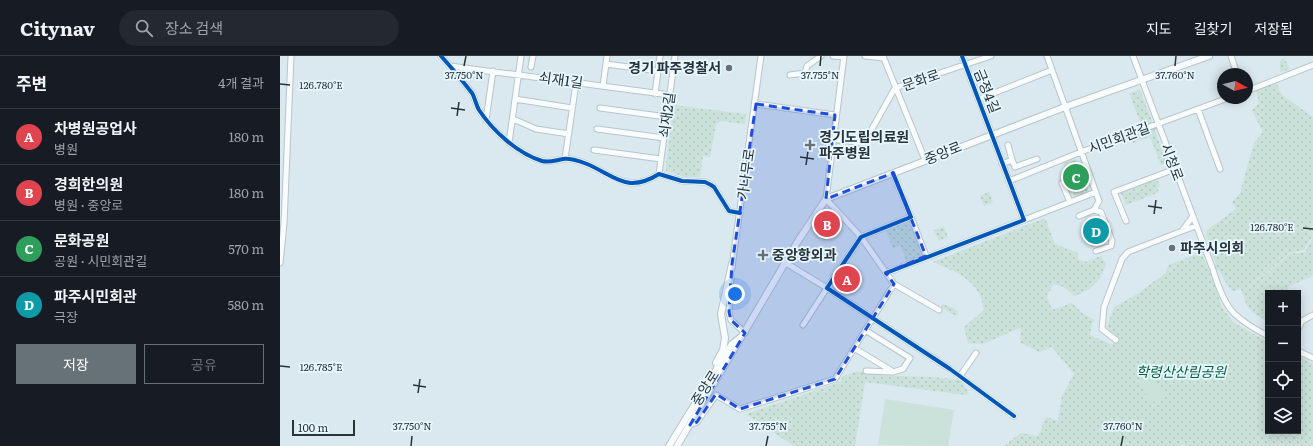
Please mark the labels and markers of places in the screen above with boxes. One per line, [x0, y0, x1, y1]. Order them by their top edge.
place label: 경기 파주경찰서 [628, 57, 721, 77]
marker: 경기 파주경찰서 [724, 63, 734, 73]
place label: 경기도립의료원 파주병원 [819, 126, 909, 162]
marker: 경기도립의료원 파주병원 [804, 139, 816, 151]
pin: C [1063, 162, 1089, 192]
pin: B [814, 209, 840, 239]
pin: D [1083, 216, 1109, 246]
place label: 파주시의회 [1180, 237, 1244, 257]
marker: 파주시의회 [1167, 243, 1177, 253]
place label: 중앙항외과 [772, 244, 837, 264]
marker: 중앙항외과 [757, 249, 769, 261]
pin: A [834, 264, 860, 294]

